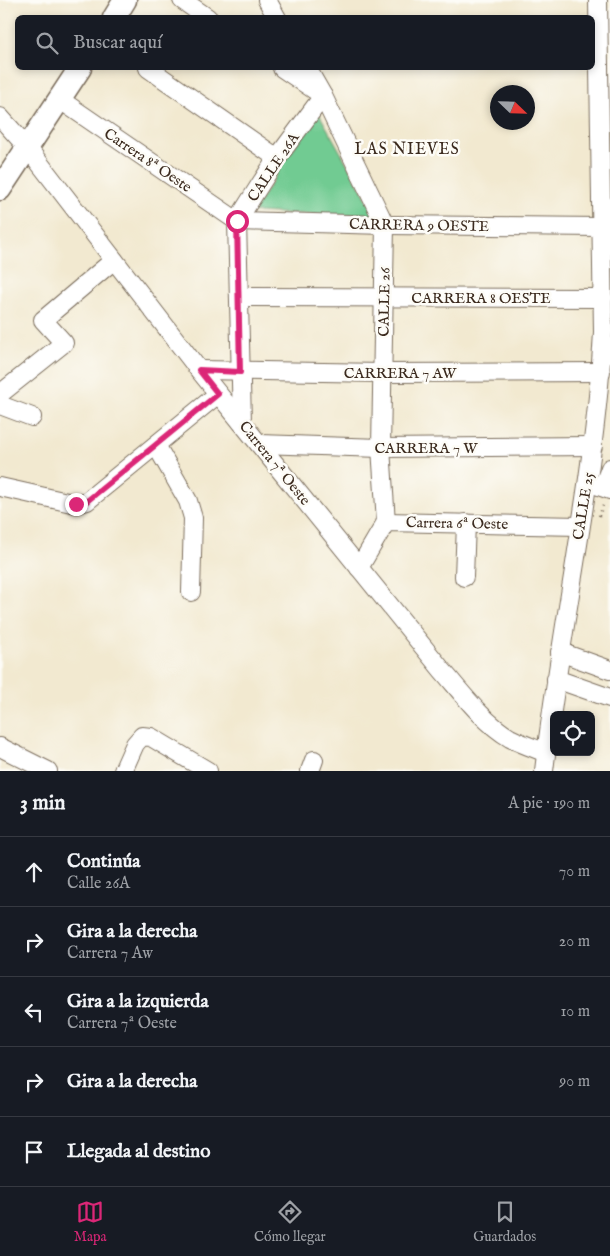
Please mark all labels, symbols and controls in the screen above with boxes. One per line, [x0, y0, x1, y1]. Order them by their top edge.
search box [15, 15, 595, 70]
icon: search [33, 29, 61, 57]
text: Buscar aquí [73, 31, 162, 55]
north arrow [490, 85, 535, 130]
street label: Carrera 8ª Oeste [100, 124, 195, 197]
street label: CALLE 26A [243, 128, 304, 205]
district label: LAS NIEVES [354, 140, 460, 160]
route start [226, 210, 249, 233]
street label: CARRERA 9 OESTE [349, 215, 489, 236]
street label: CALLE 26 [374, 267, 395, 337]
street label: CARRERA 8 OESTE [411, 289, 551, 308]
street label: CARRERA 7 AW [344, 364, 457, 383]
street label: Carrera 7ª Oeste [235, 417, 314, 509]
street label: CARRERA 7 W [374, 439, 478, 458]
street label: CALLE 25 [569, 470, 598, 541]
route end [65, 493, 88, 516]
street label: Carrera 6ª Oeste [406, 513, 508, 534]
map controls [550, 711, 595, 756]
button: locate [550, 711, 595, 756]
text: 3 min [20, 790, 65, 817]
text: A pie · 190 m [508, 794, 590, 814]
text: Continúa [67, 850, 141, 874]
icon: ahead [20, 858, 48, 886]
text: 70 m [559, 862, 590, 882]
text: Calle 26A [67, 874, 130, 894]
text: Gira a la derecha [67, 920, 197, 944]
icon: right [20, 928, 48, 956]
text: 20 m [559, 932, 590, 952]
text: Carrera 7 Aw [67, 944, 153, 964]
text: Gira a la izquierda [67, 990, 209, 1014]
icon: left [20, 998, 48, 1026]
text: 10 m [560, 1002, 590, 1022]
text: Carrera 7ª Oeste [67, 1014, 177, 1034]
icon: right [20, 1068, 48, 1096]
text: Gira a la derecha [67, 1070, 197, 1094]
text: 90 m [559, 1072, 590, 1092]
icon: arrive [20, 1138, 48, 1166]
text: Llegada al destino [67, 1140, 210, 1164]
tab: Mapa [74, 1198, 107, 1246]
tab: Cómo llegar [254, 1198, 326, 1246]
tab: Guardados [473, 1198, 536, 1246]

